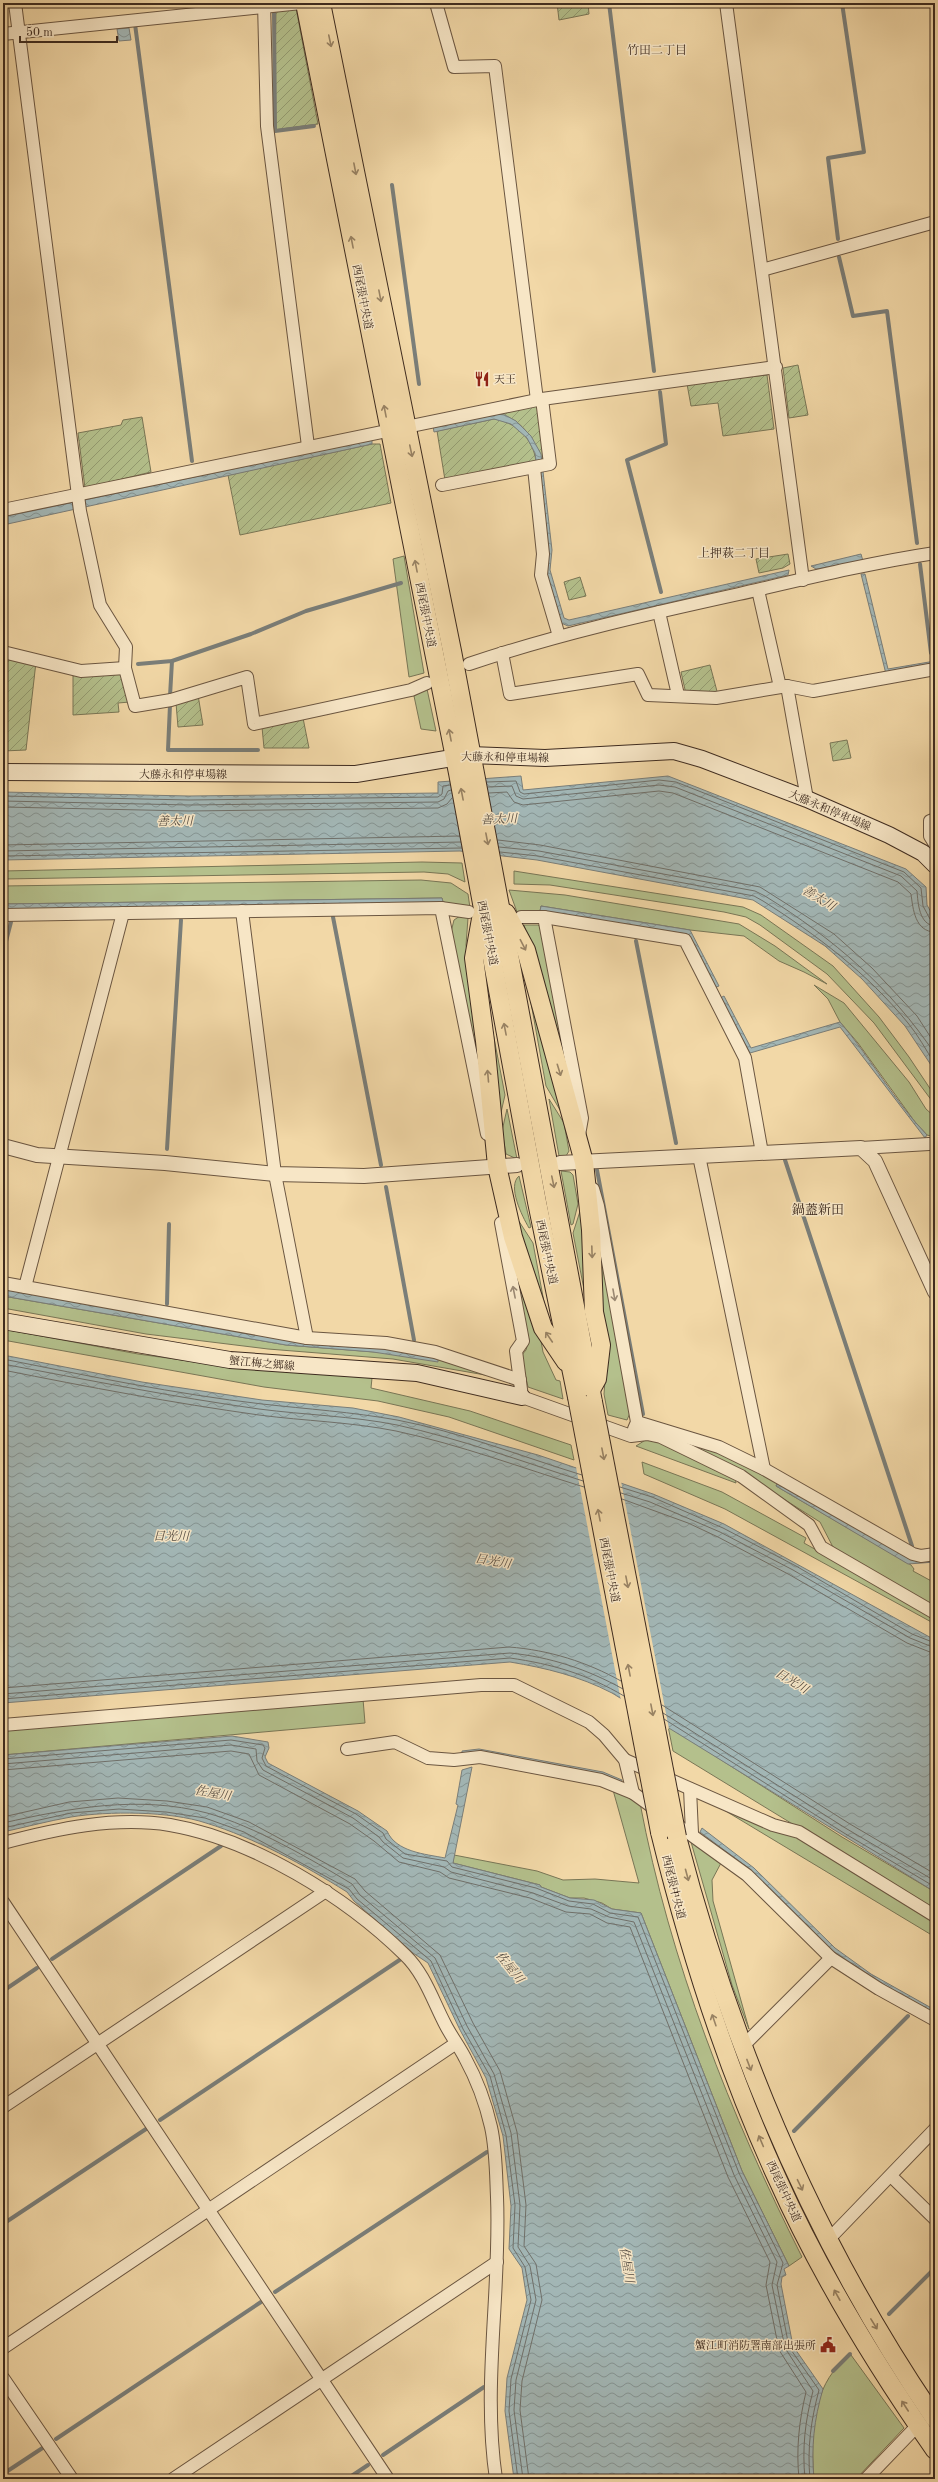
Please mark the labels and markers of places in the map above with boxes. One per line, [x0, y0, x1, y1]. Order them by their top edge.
restaurant icon: 天王 [473, 370, 491, 388]
place label: 天王 [494, 373, 516, 386]
public building icon: 蟹江町消防署南部出張所 [819, 2336, 837, 2354]
place label: 蟹江町消防署南部出張所 [695, 2339, 816, 2352]

